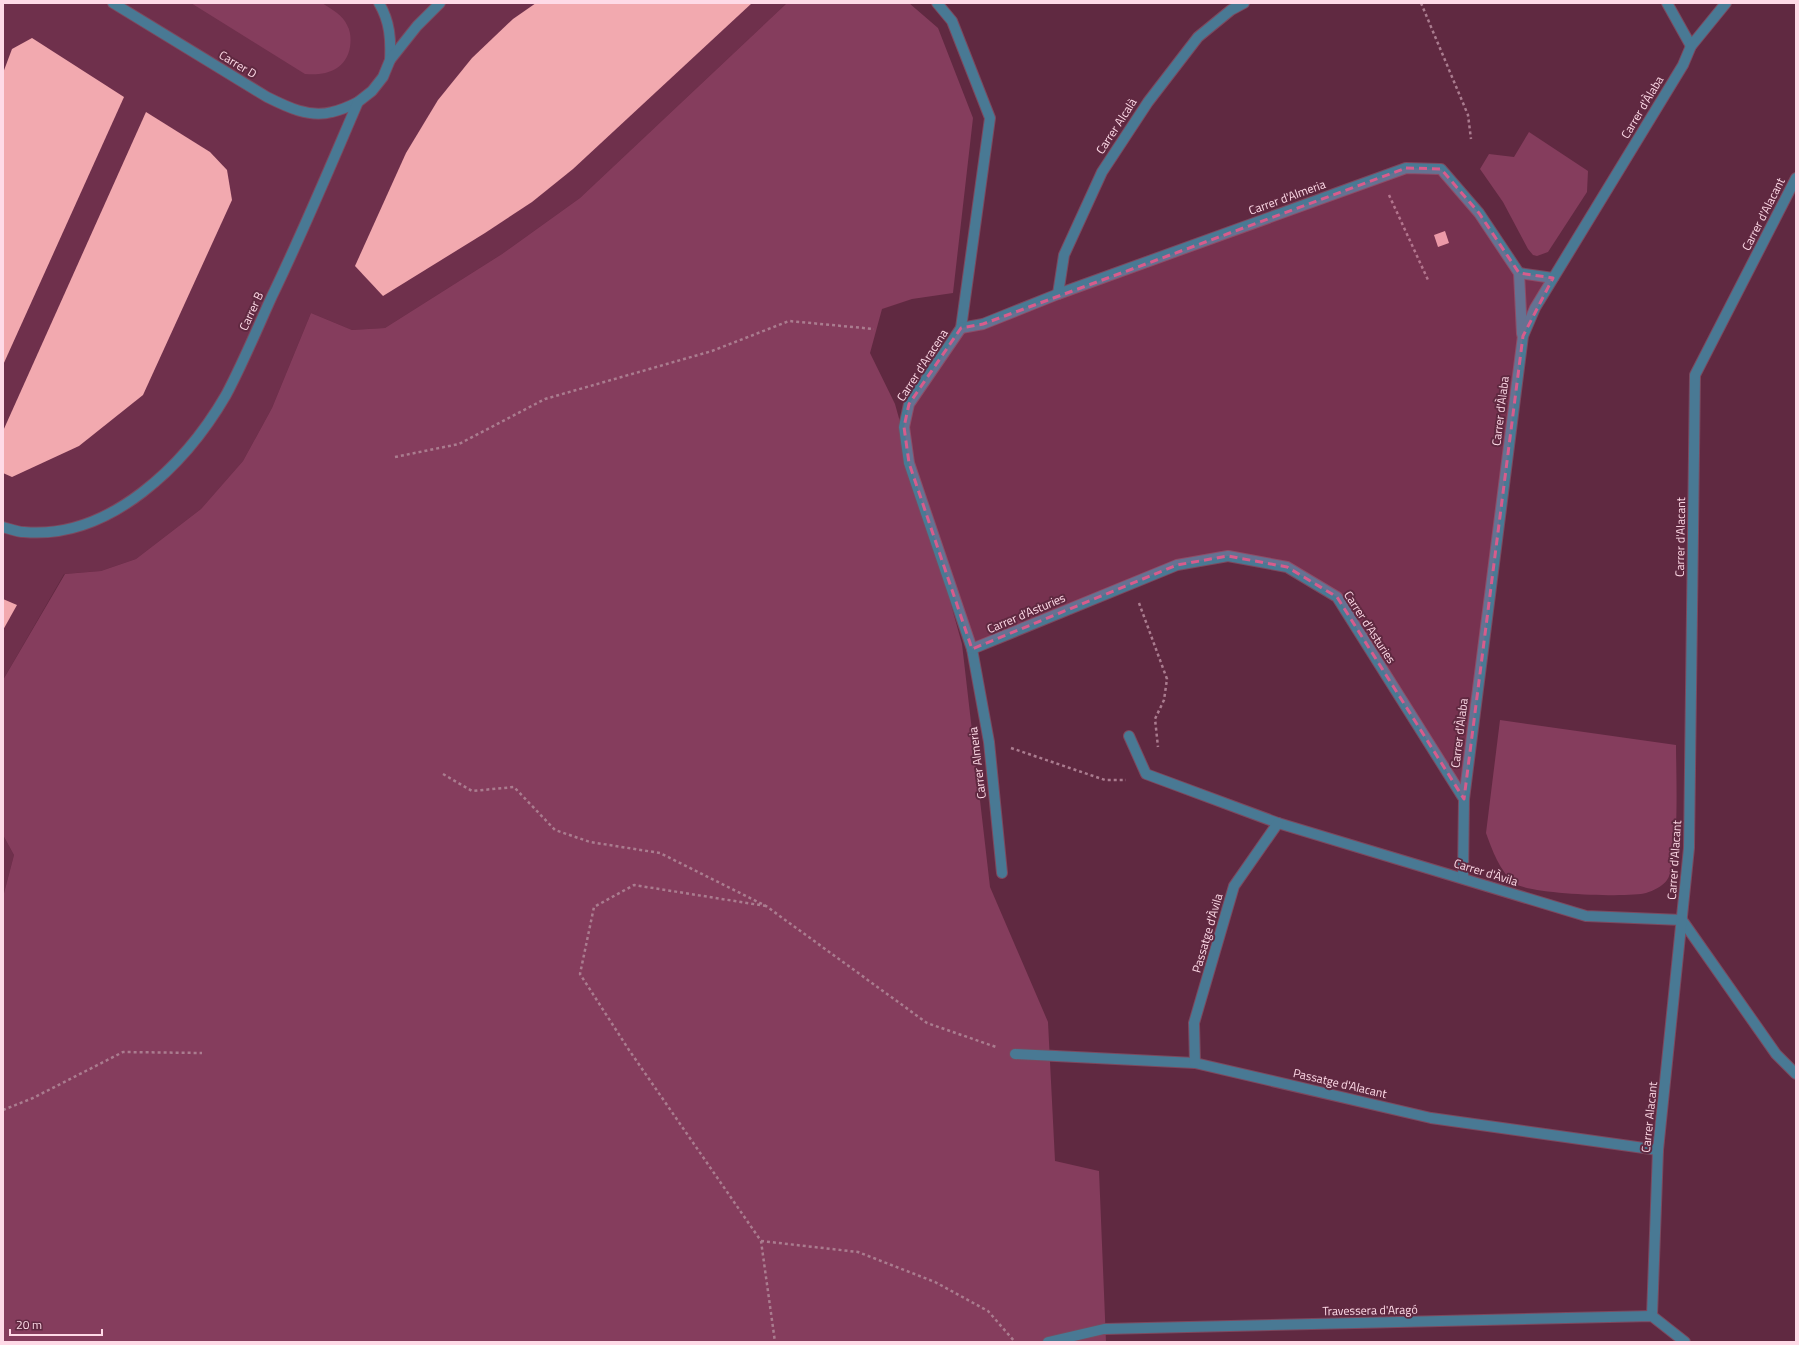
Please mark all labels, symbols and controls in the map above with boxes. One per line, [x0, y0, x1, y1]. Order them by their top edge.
street label: Carrer D [215, 45, 261, 83]
street label: Carrer d'Àlaba [1616, 72, 1668, 142]
street label: Carrer Alcalà [1091, 94, 1141, 158]
street label: Carrer d'Alacant [1736, 173, 1790, 254]
street label: Carrer d'Almeria [1246, 174, 1328, 220]
street label: Carrer B [234, 288, 268, 334]
street label: Carrer d'Aracena [891, 325, 953, 405]
street label: Carrer d'Àlaba [1486, 375, 1514, 447]
street label: Carrer d'Alacant [1670, 496, 1690, 577]
street label: Carrer d'Asturies [1339, 587, 1401, 668]
street label: Carrer d'Asturies [984, 588, 1069, 638]
street label: Carrer d'Àlaba [1445, 697, 1473, 769]
street label: Carrer Almeria [963, 726, 991, 800]
street label: Carrer d'Alacant [1662, 819, 1686, 900]
street label: Carrer d'Àvila [1452, 853, 1520, 891]
street label: Passatge d'Àvila [1187, 891, 1227, 975]
street label: Passatge d'Alacant [1291, 1063, 1389, 1103]
street label: Carrer Alacant [1636, 1080, 1662, 1153]
street label: Travessera d'Aragó [1322, 1300, 1418, 1320]
scale bar [10, 1311, 102, 1337]
text: 20 m [16, 1315, 42, 1334]

